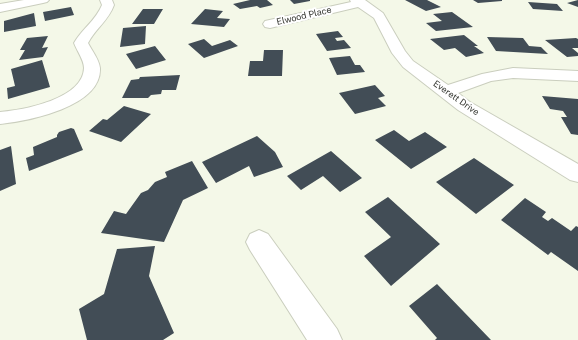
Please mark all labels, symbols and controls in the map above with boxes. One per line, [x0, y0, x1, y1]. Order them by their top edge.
street label: Elwood Place [275, 4, 333, 28]
street label: Everett Drive [431, 78, 481, 118]

